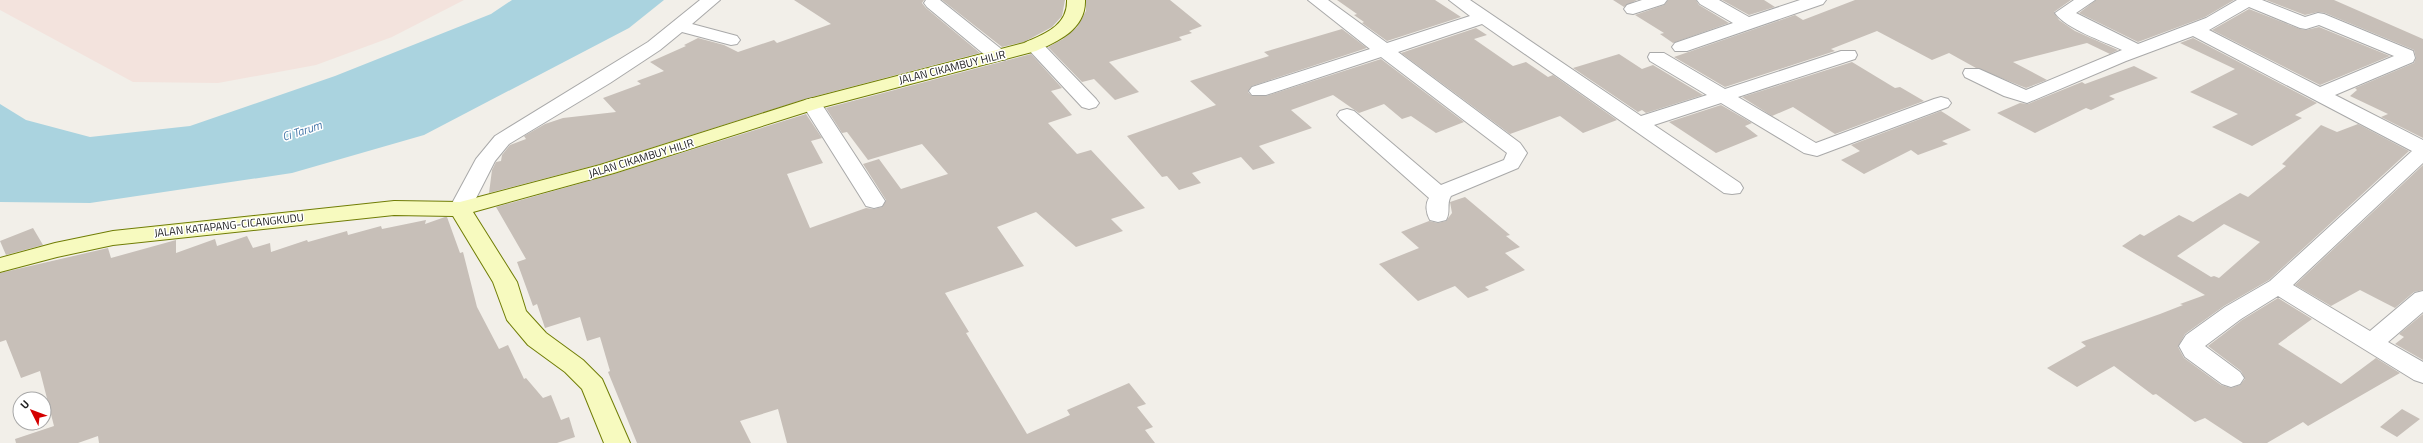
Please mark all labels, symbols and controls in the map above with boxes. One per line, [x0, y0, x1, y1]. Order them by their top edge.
street label: JALAN CIKAMBUY HILIR [897, 46, 1007, 88]
water label: Ci Tarum [279, 115, 325, 146]
street label: JALAN CIKAMBUY HILIR [586, 134, 696, 182]
street label: JALAN KATAPANG-CICANGKUDU [153, 209, 305, 241]
north arrow [12, 391, 52, 431]
text: U [16, 396, 33, 412]

